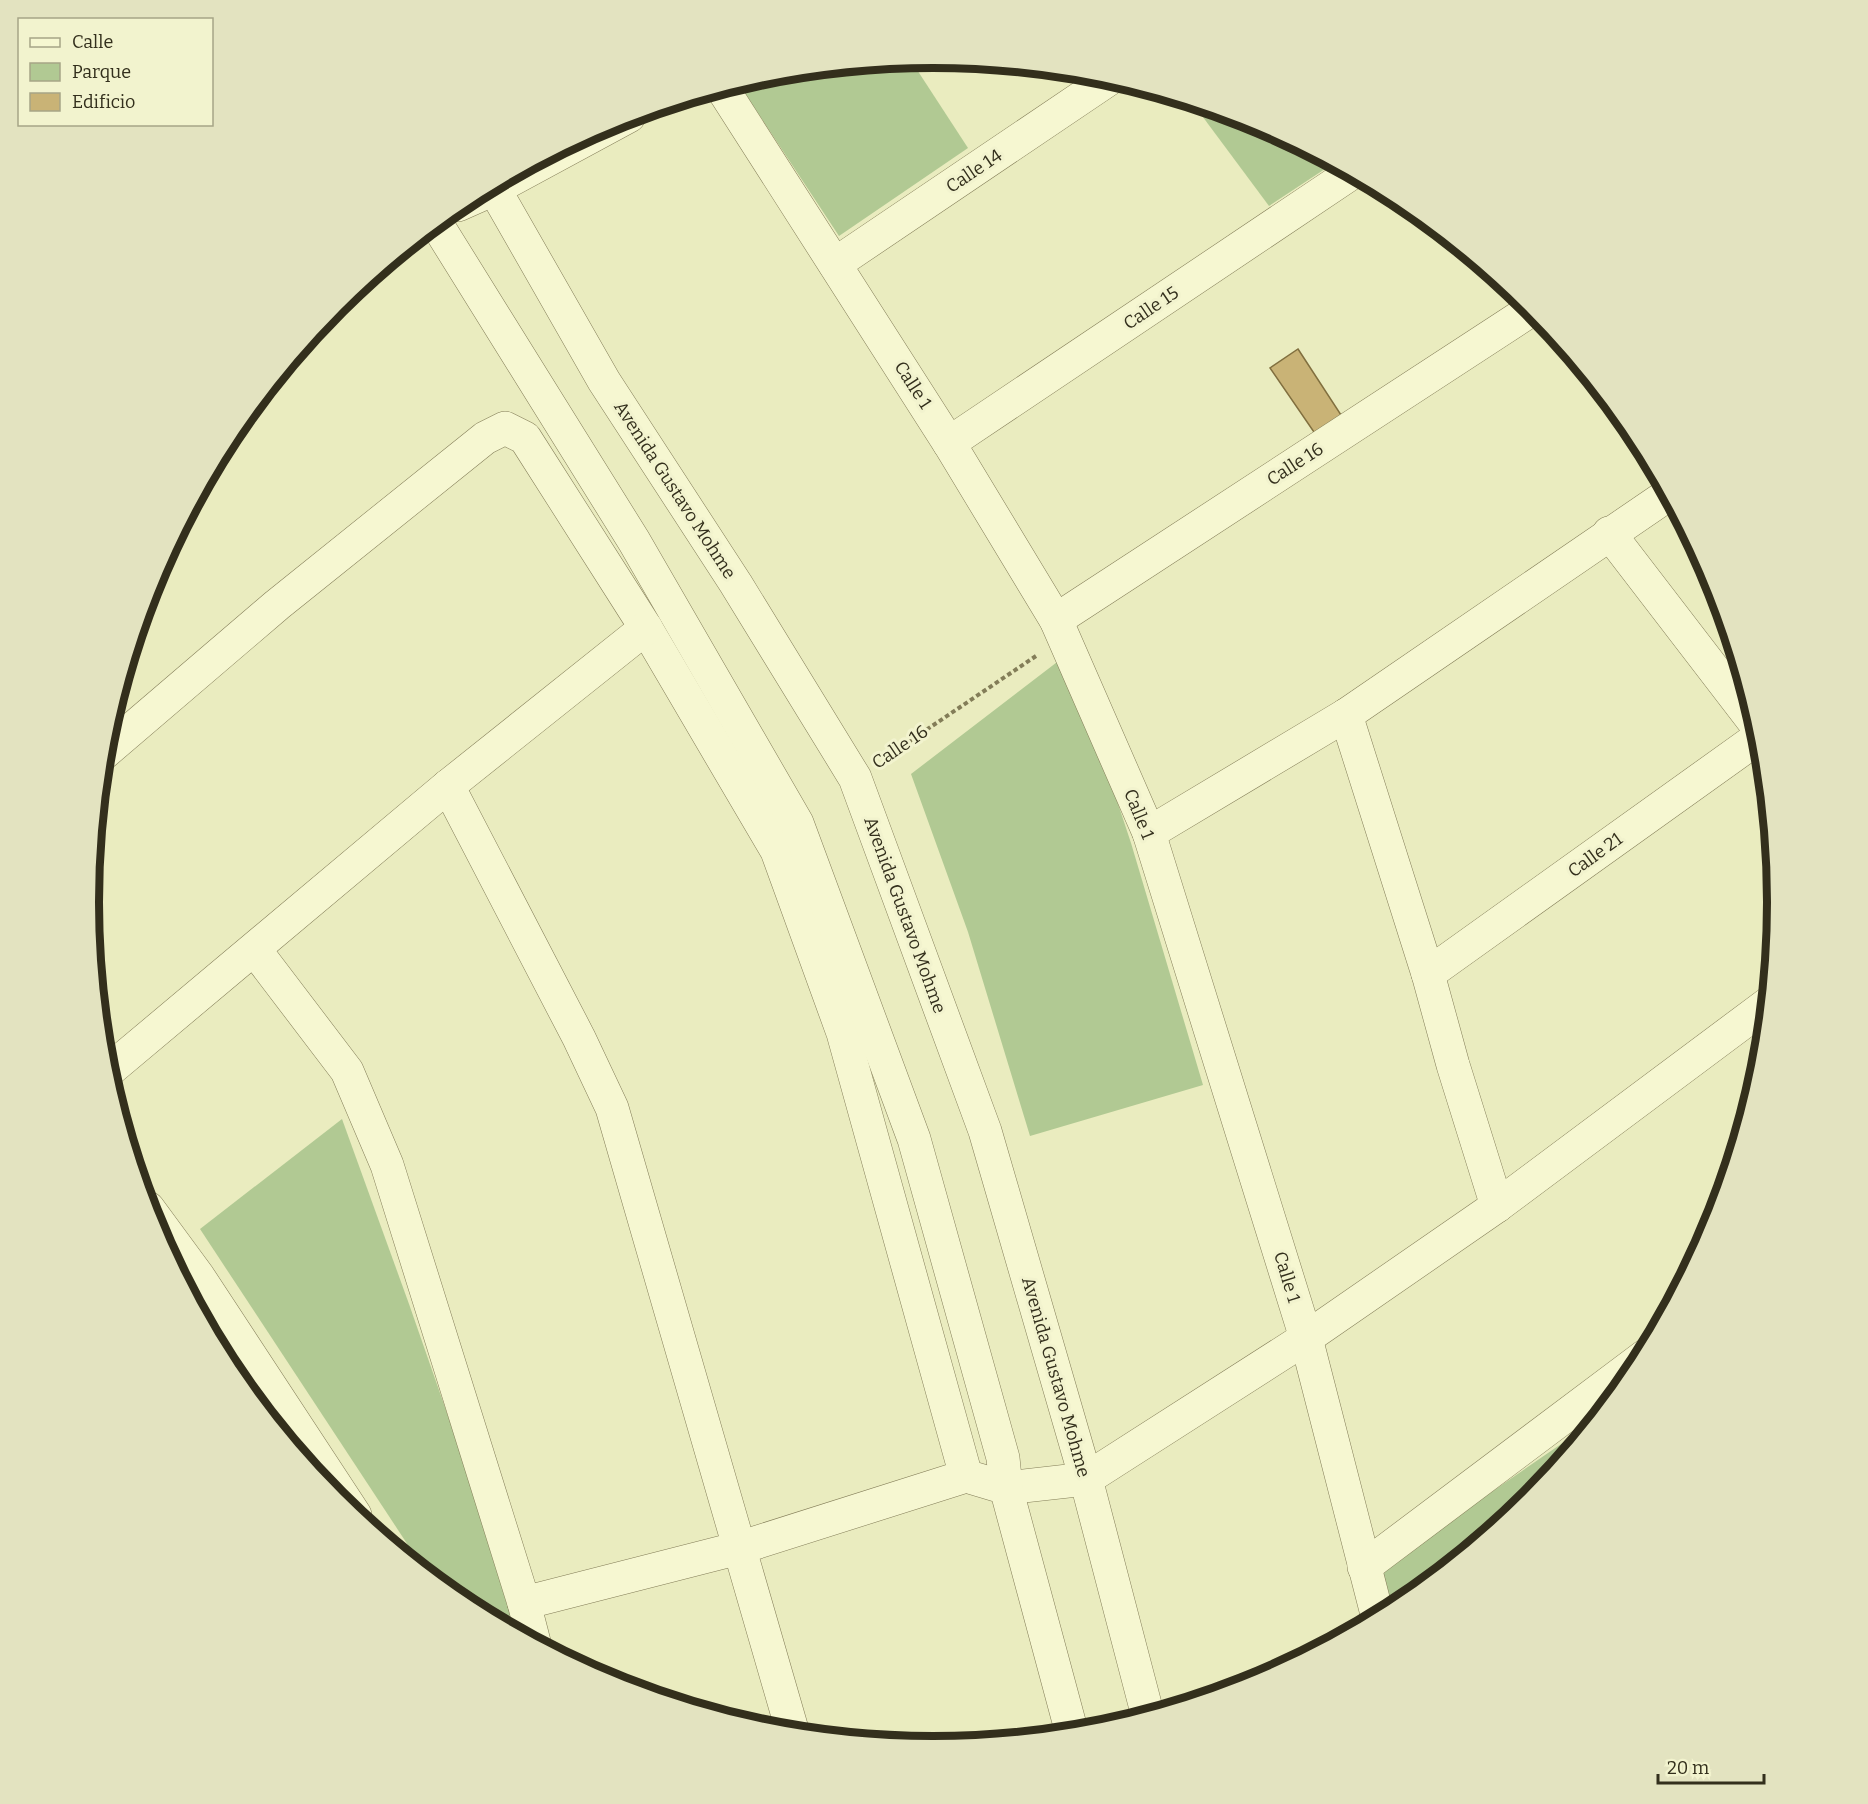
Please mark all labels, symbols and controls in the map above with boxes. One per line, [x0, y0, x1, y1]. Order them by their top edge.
legend [18, 18, 213, 126]
text: Calle [72, 31, 113, 53]
text: Parque [72, 61, 131, 83]
text: Edificio [72, 91, 135, 113]
street label: Calle 14 [942, 144, 1007, 198]
street label: Calle 15 [1119, 282, 1183, 334]
street label: Calle 1 [890, 357, 937, 413]
street label: Avenida Gustavo Mohme [609, 397, 741, 583]
street label: Calle 16 [1263, 438, 1327, 490]
street label: Calle 16 [868, 720, 932, 774]
street label: Calle 1 [1119, 786, 1159, 843]
street label: Avenida Gustavo Mohme [859, 814, 951, 1016]
street label: Calle 21 [1563, 827, 1627, 882]
street label: Calle 1 [1269, 1249, 1305, 1306]
street label: Avenida Gustavo Mohme [1017, 1274, 1095, 1480]
scale bar [1658, 1747, 1764, 1785]
text: 20 m [1667, 1757, 1709, 1779]

